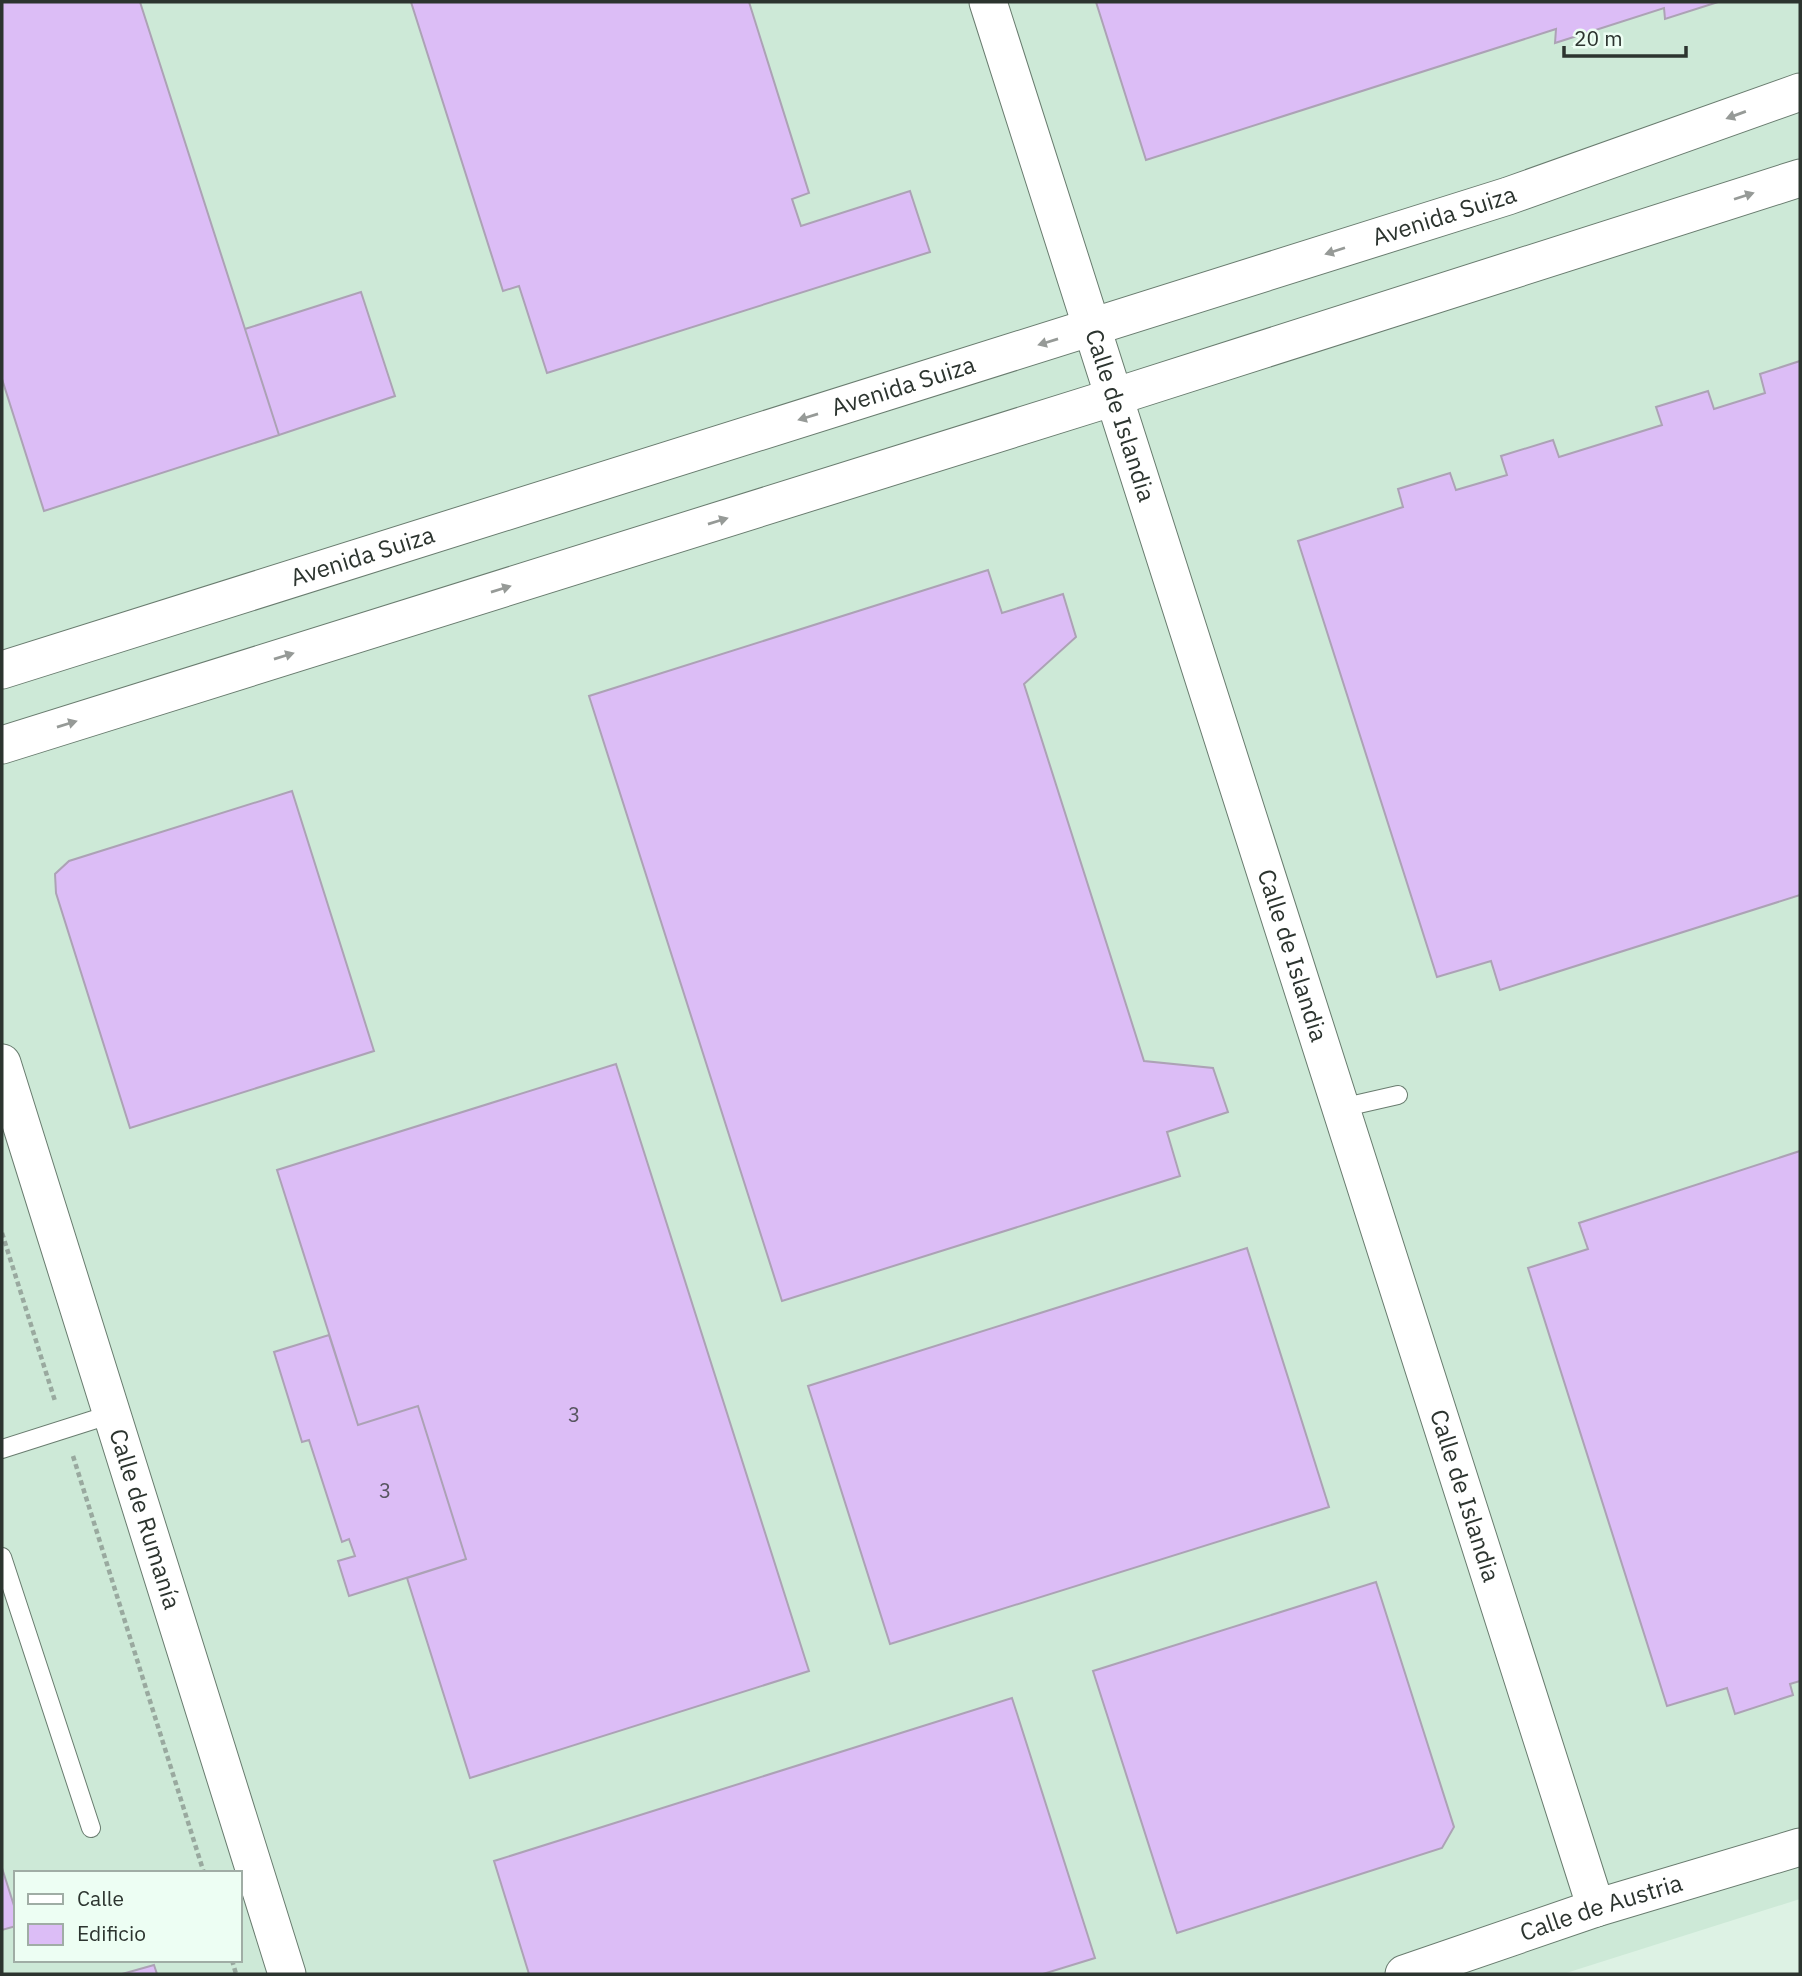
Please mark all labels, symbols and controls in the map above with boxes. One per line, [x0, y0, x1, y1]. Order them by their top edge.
scale bar [1564, 14, 1686, 58]
text: 20 m [1574, 24, 1623, 52]
one-way arrow [1725, 110, 1746, 121]
street label: Avenida Suiza [1368, 177, 1521, 253]
one-way arrow [1733, 191, 1754, 201]
one-way arrow [1324, 246, 1345, 257]
street label: Calle de Islandia [1078, 325, 1163, 506]
one-way arrow [1037, 337, 1058, 348]
street label: Avenida Suiza [827, 348, 979, 423]
one-way arrow [797, 413, 818, 423]
one-way arrow [708, 515, 729, 526]
street label: Avenida Suiza [286, 518, 438, 593]
one-way arrow [491, 583, 512, 593]
one-way arrow [274, 651, 295, 661]
one-way arrow [57, 719, 78, 729]
street label: Calle de Islandia [1251, 865, 1336, 1046]
house number: 3 [568, 1400, 580, 1428]
street label: Calle de Islandia [1423, 1405, 1508, 1586]
street label: Calle de Rumanía [102, 1425, 189, 1613]
house number: 3 [379, 1476, 391, 1504]
street label: Calle de Austria [1515, 1866, 1686, 1948]
legend [14, 1871, 242, 1962]
text: Calle [77, 1884, 124, 1912]
text: Edificio [77, 1919, 146, 1947]

